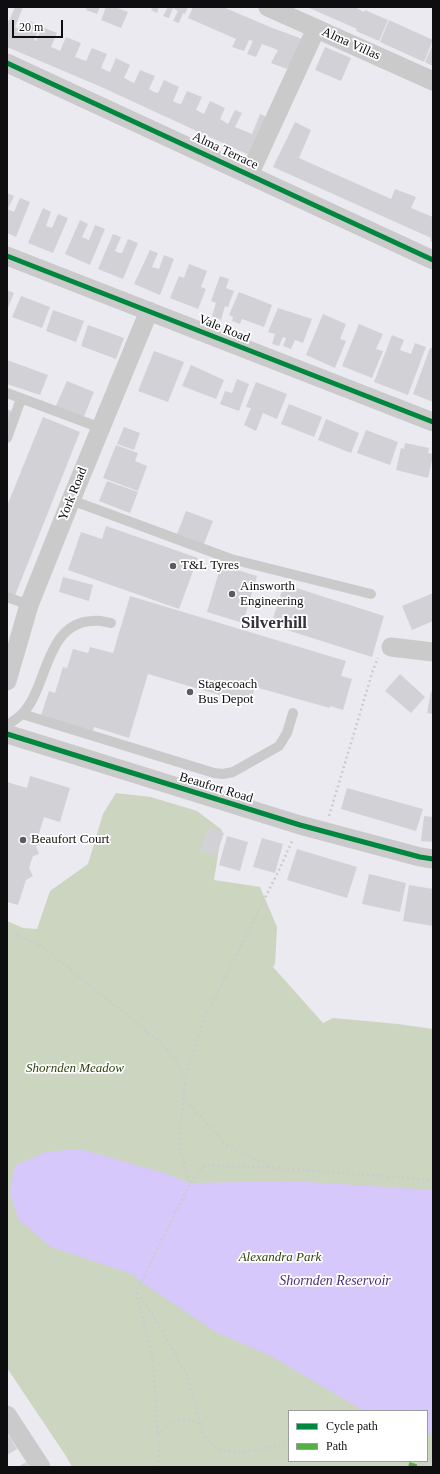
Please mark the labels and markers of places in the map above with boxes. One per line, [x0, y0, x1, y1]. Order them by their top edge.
place label: T&L Tyres [181, 558, 239, 574]
marker: T&L Tyres [168, 561, 178, 571]
place label: Ainsworth Engineering [240, 579, 304, 610]
marker: Ainsworth Engineering [227, 589, 237, 599]
place label: Stagecoach Bus Depot [198, 677, 257, 708]
marker: Stagecoach Bus Depot [185, 687, 195, 697]
place label: Beaufort Court [31, 832, 109, 848]
marker: Beaufort Court [18, 835, 28, 845]

